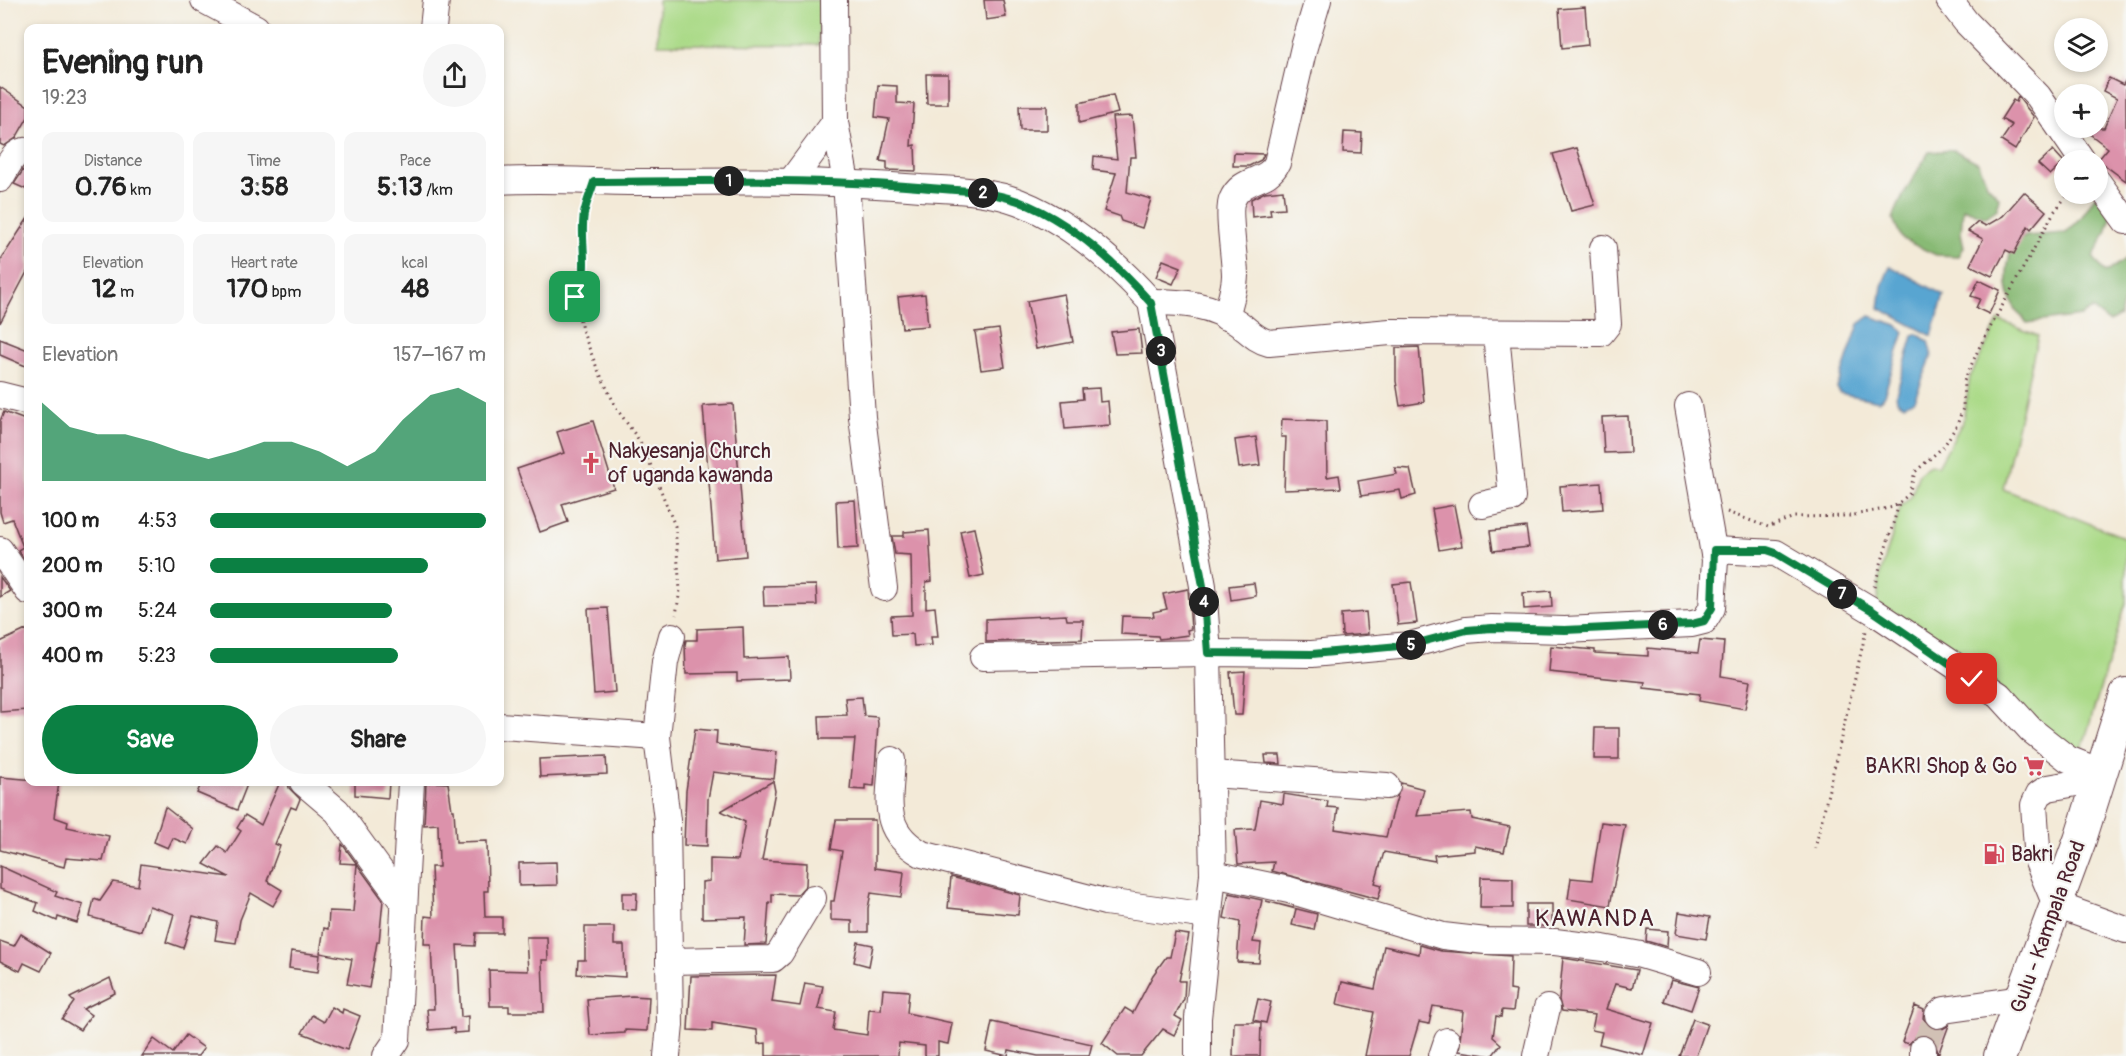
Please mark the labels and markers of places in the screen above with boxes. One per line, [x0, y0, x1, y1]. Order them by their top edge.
pin: 1 [714, 166, 744, 196]
pin: 2 [968, 178, 998, 208]
pin [549, 271, 600, 322]
pin: 3 [1146, 336, 1176, 366]
place label: Nakyesanja Church of uganda kawanda [608, 438, 773, 489]
church icon: Nakyesanja Church of uganda kawanda [579, 451, 603, 475]
pin: 7 [1827, 579, 1857, 609]
pin: 4 [1189, 587, 1219, 617]
pin: 6 [1648, 610, 1678, 640]
pin: 5 [1396, 630, 1426, 660]
pin [1946, 653, 1997, 704]
place label: BAKRI Shop & Go [1865, 753, 2017, 780]
supermarket icon: BAKRI Shop & Go [2022, 754, 2046, 778]
place label: Bakri [2011, 841, 2053, 868]
fuel station icon: Bakri [1982, 842, 2006, 866]

